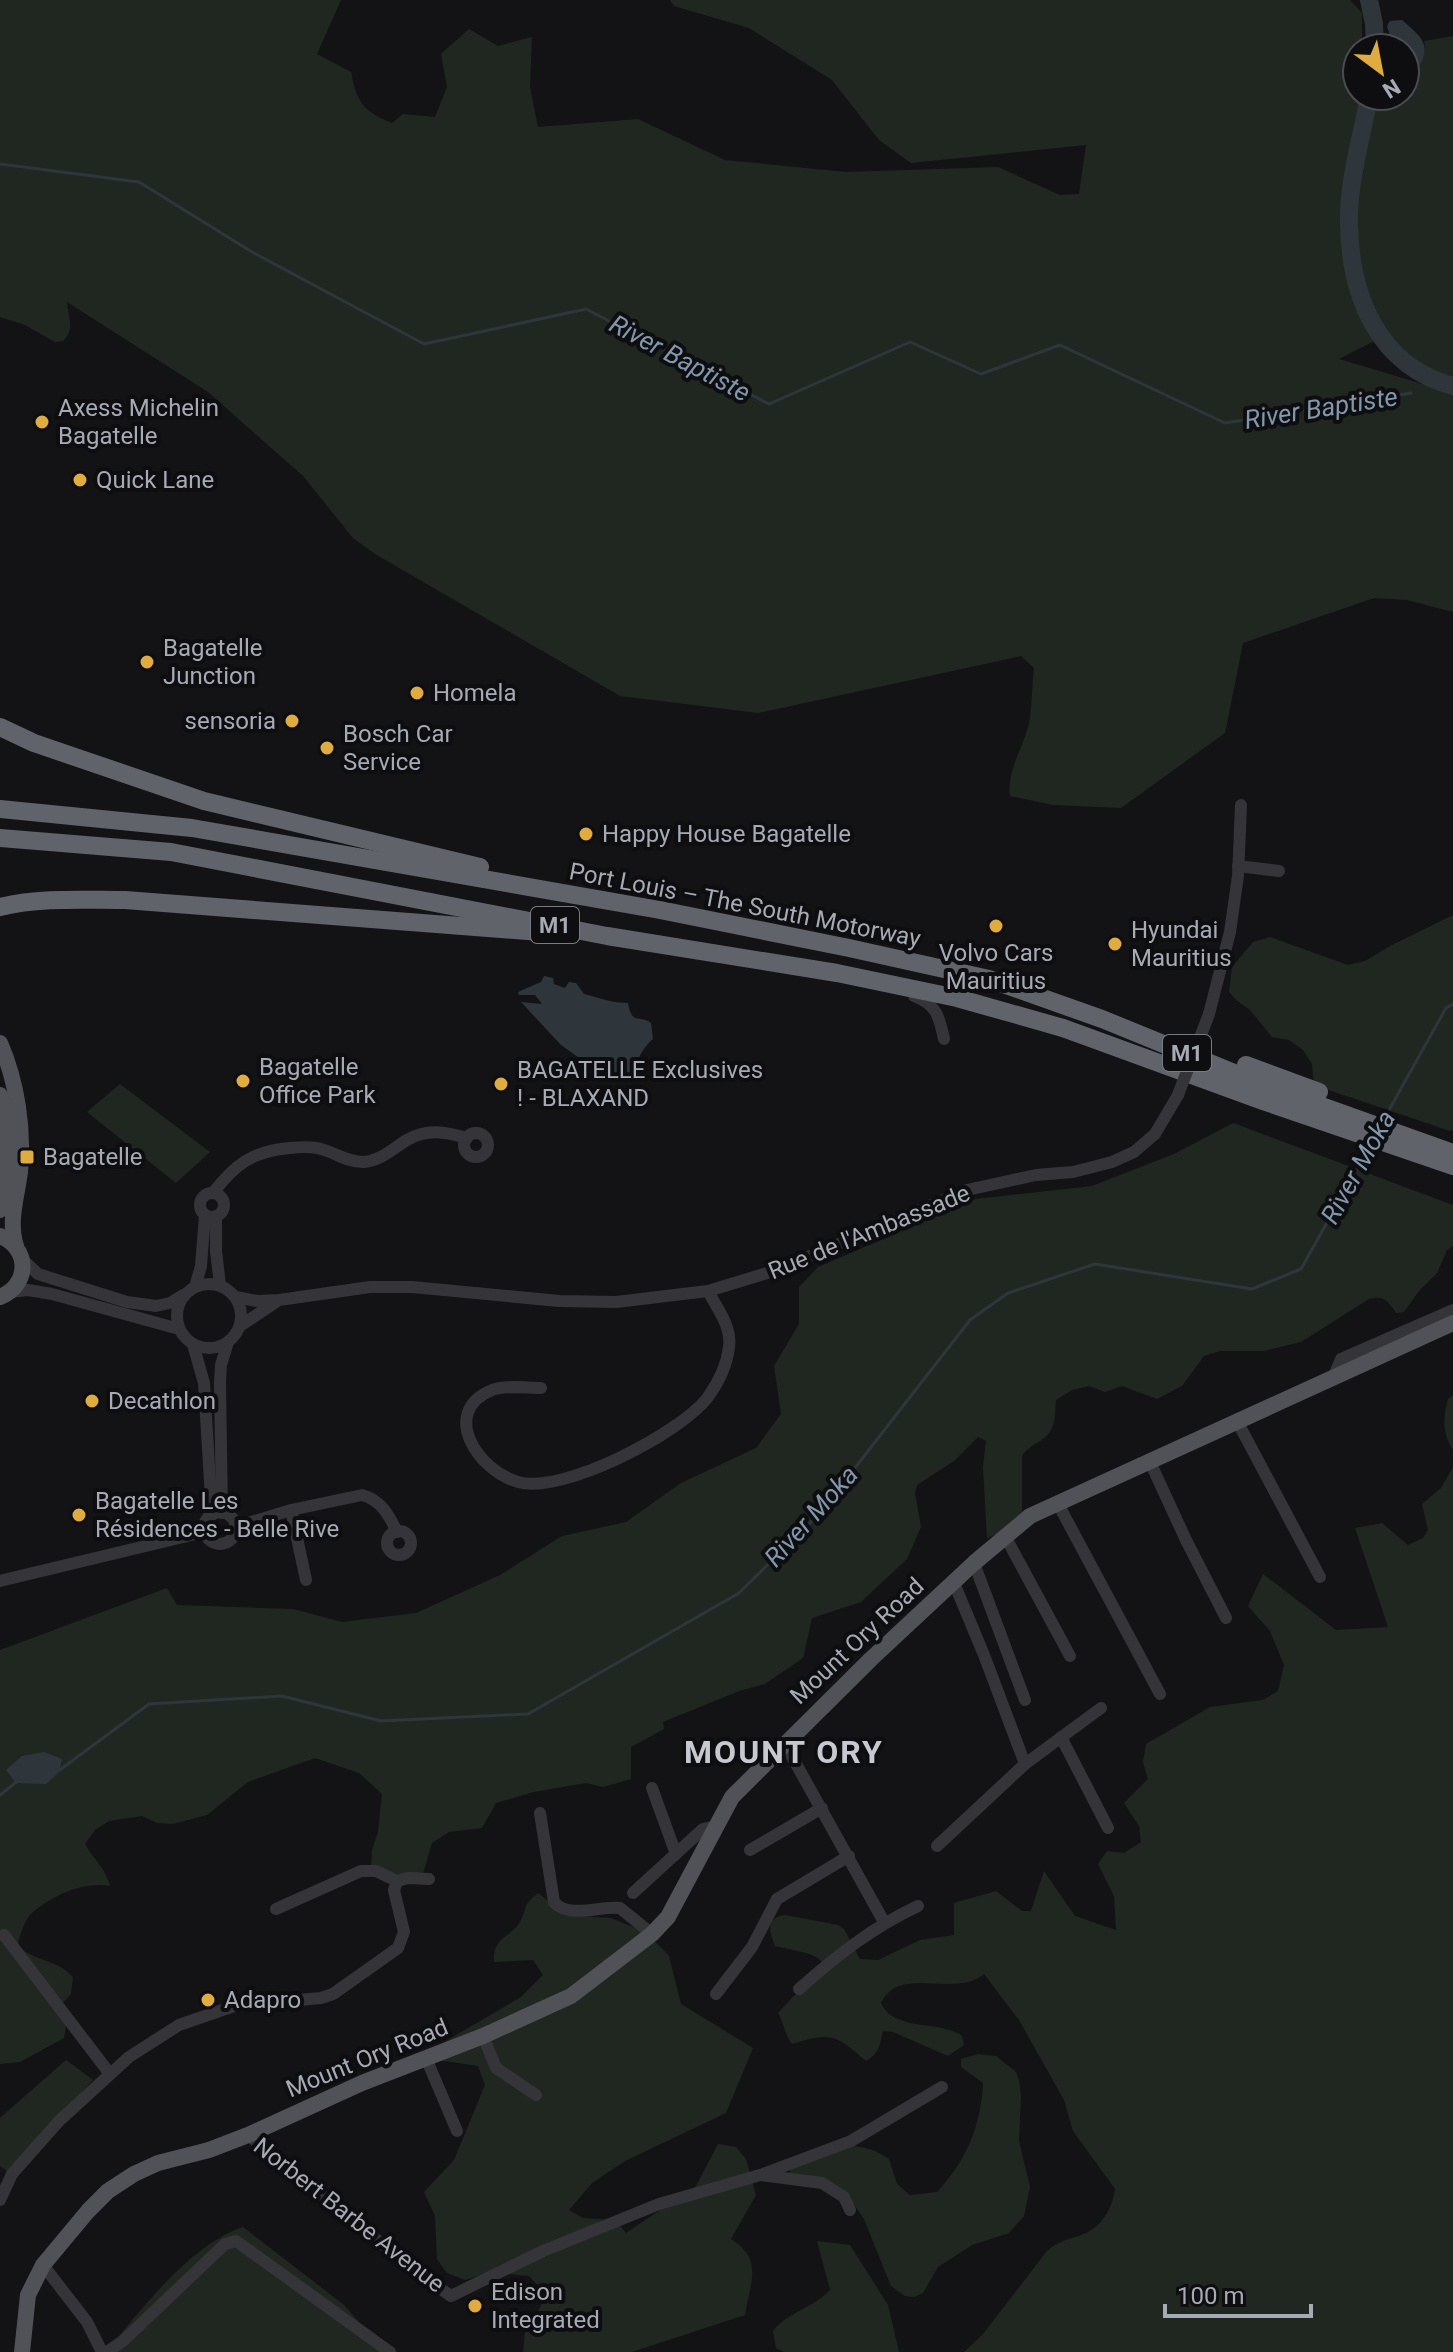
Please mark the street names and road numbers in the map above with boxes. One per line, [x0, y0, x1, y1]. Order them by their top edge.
street label: Port Louis – The South Motorway [567, 857, 924, 953]
road number: M1 [531, 907, 579, 943]
road number: M1 [1163, 1035, 1211, 1071]
street label: Rue de l'Ambassade [764, 1179, 974, 1285]
street label: Mount Ory Road [784, 1572, 930, 1710]
street label: Mount Ory Road [282, 2013, 452, 2103]
street label: Norbert Barbe Avenue [248, 2132, 450, 2298]

